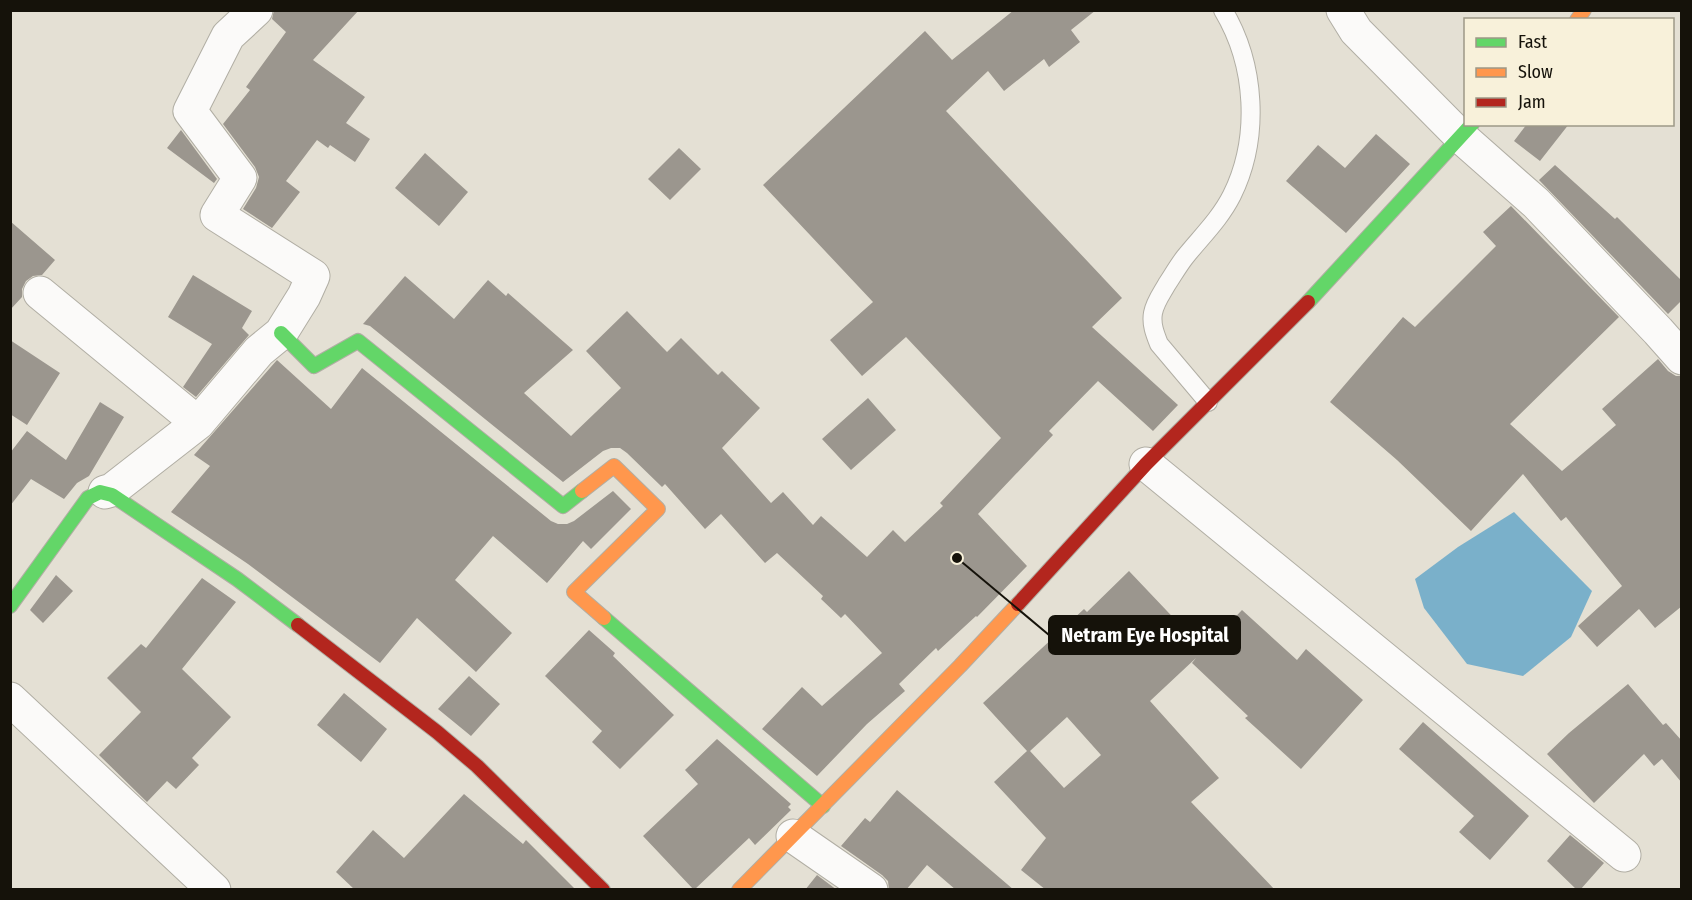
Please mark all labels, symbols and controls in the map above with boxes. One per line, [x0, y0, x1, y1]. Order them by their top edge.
legend [1464, 18, 1674, 126]
text: Fast [1518, 31, 1547, 53]
text: Slow [1518, 61, 1553, 83]
text: Jam [1518, 91, 1546, 113]
callout: Netram Eye Hospital [1049, 616, 1240, 654]
text: Netram Eye Hospital [1061, 623, 1229, 647]

